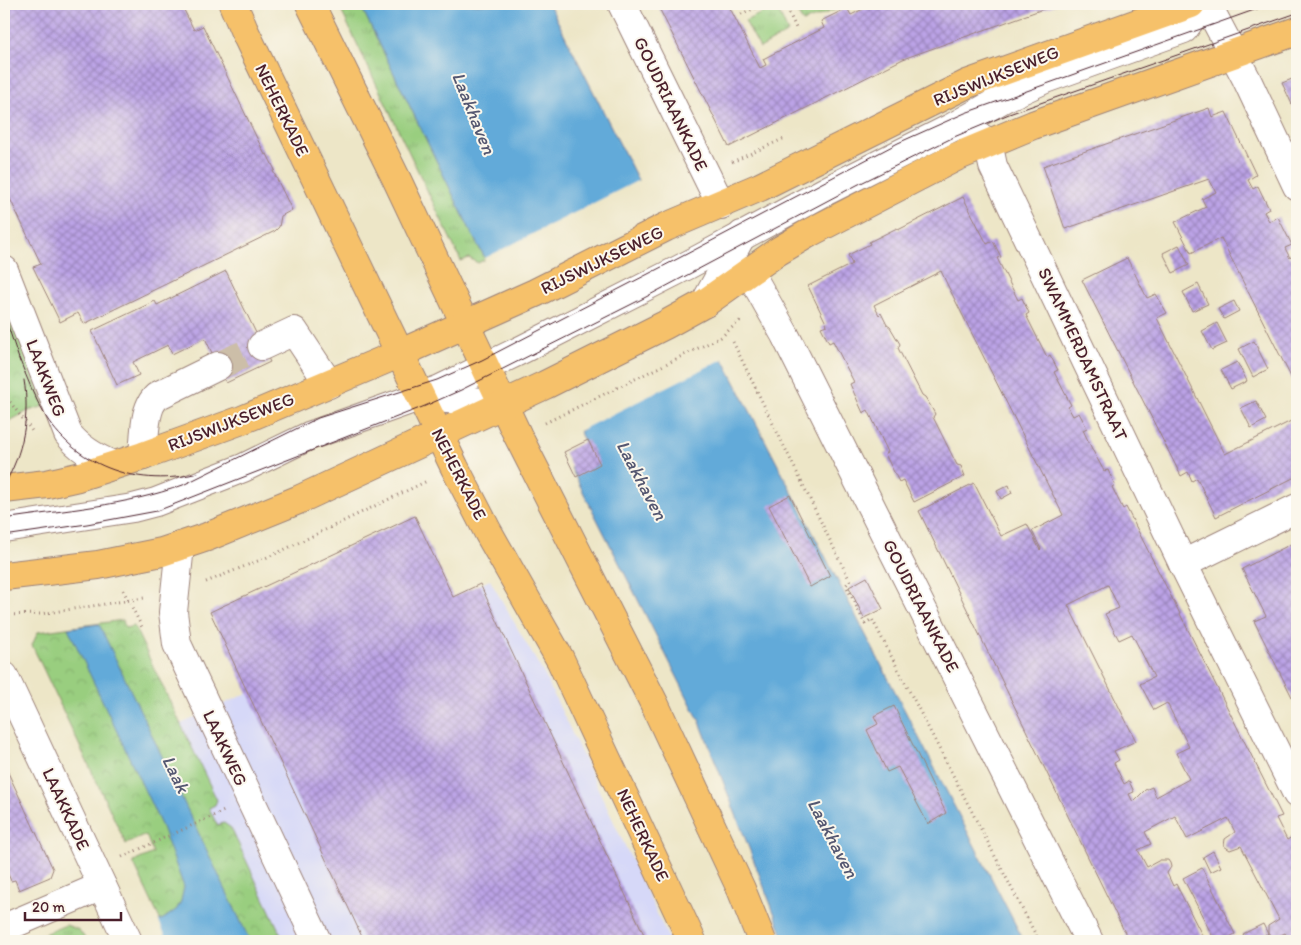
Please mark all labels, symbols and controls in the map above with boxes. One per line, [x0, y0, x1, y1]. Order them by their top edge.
street label: GOUDRIAANKADE [629, 33, 713, 175]
street label: RIJSWIJKSEWEG [930, 41, 1062, 111]
street label: NEHERKADE [250, 60, 314, 160]
water label: Laakhaven [447, 68, 501, 158]
street label: RIJSWIJKSEWEG [537, 221, 667, 299]
street label: SWAMMERDAMSTRAAT [1033, 264, 1133, 444]
street label: LAAKWEG [21, 336, 71, 420]
street label: RIJSWIJKSEWEG [165, 388, 297, 456]
street label: NEHERKADE [426, 424, 492, 524]
water label: Laakhaven [611, 436, 673, 524]
street label: GOUDRIAANKADE [878, 536, 964, 676]
street label: LAAKWEG [198, 707, 252, 789]
water label: Laak [157, 752, 195, 797]
street label: LAAKKADE [37, 764, 95, 854]
street label: NEHERKADE [612, 785, 674, 885]
water label: Laakhaven [802, 794, 864, 882]
scale bar [25, 890, 121, 922]
text: 20 m [32, 898, 66, 916]

